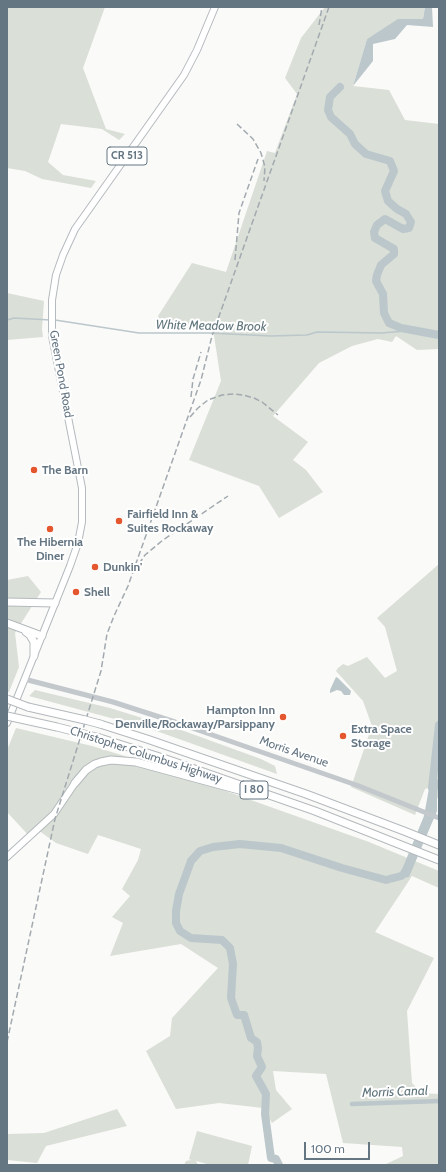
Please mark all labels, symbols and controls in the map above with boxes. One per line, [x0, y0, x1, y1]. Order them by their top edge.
road number: CR 513 [107, 147, 147, 165]
water label: White Meadow Brook [156, 317, 266, 335]
street label: Green Pond Road [46, 329, 76, 419]
place label: The Barn [42, 463, 88, 477]
marker: The Barn [29, 465, 39, 475]
place label: Fairfield Inn & Suites Rockaway [127, 507, 213, 535]
marker: Fairfield Inn & Suites Rockaway [114, 516, 124, 526]
marker: The Hibernia Diner [45, 524, 55, 534]
place label: The Hibernia Diner [17, 535, 83, 563]
place label: Dunkin' [103, 560, 142, 574]
marker: Dunkin' [90, 562, 100, 572]
place label: Shell [84, 585, 110, 599]
marker: Shell [71, 587, 81, 597]
place label: Hampton Inn Denville/Rockaway/Parsippany [115, 703, 275, 731]
marker: Hampton Inn Denville/Rockaway/Parsippany [278, 712, 288, 722]
place label: Extra Space Storage [351, 722, 412, 750]
street label: Christopher Columbus Highway [68, 724, 224, 786]
marker: Extra Space Storage [338, 731, 348, 741]
street label: Morris Avenue [258, 733, 330, 771]
road number: I 80 [240, 781, 268, 799]
water label: Morris Canal [362, 1083, 428, 1101]
scale bar [306, 1134, 372, 1160]
text: 100 m [311, 1141, 345, 1156]

